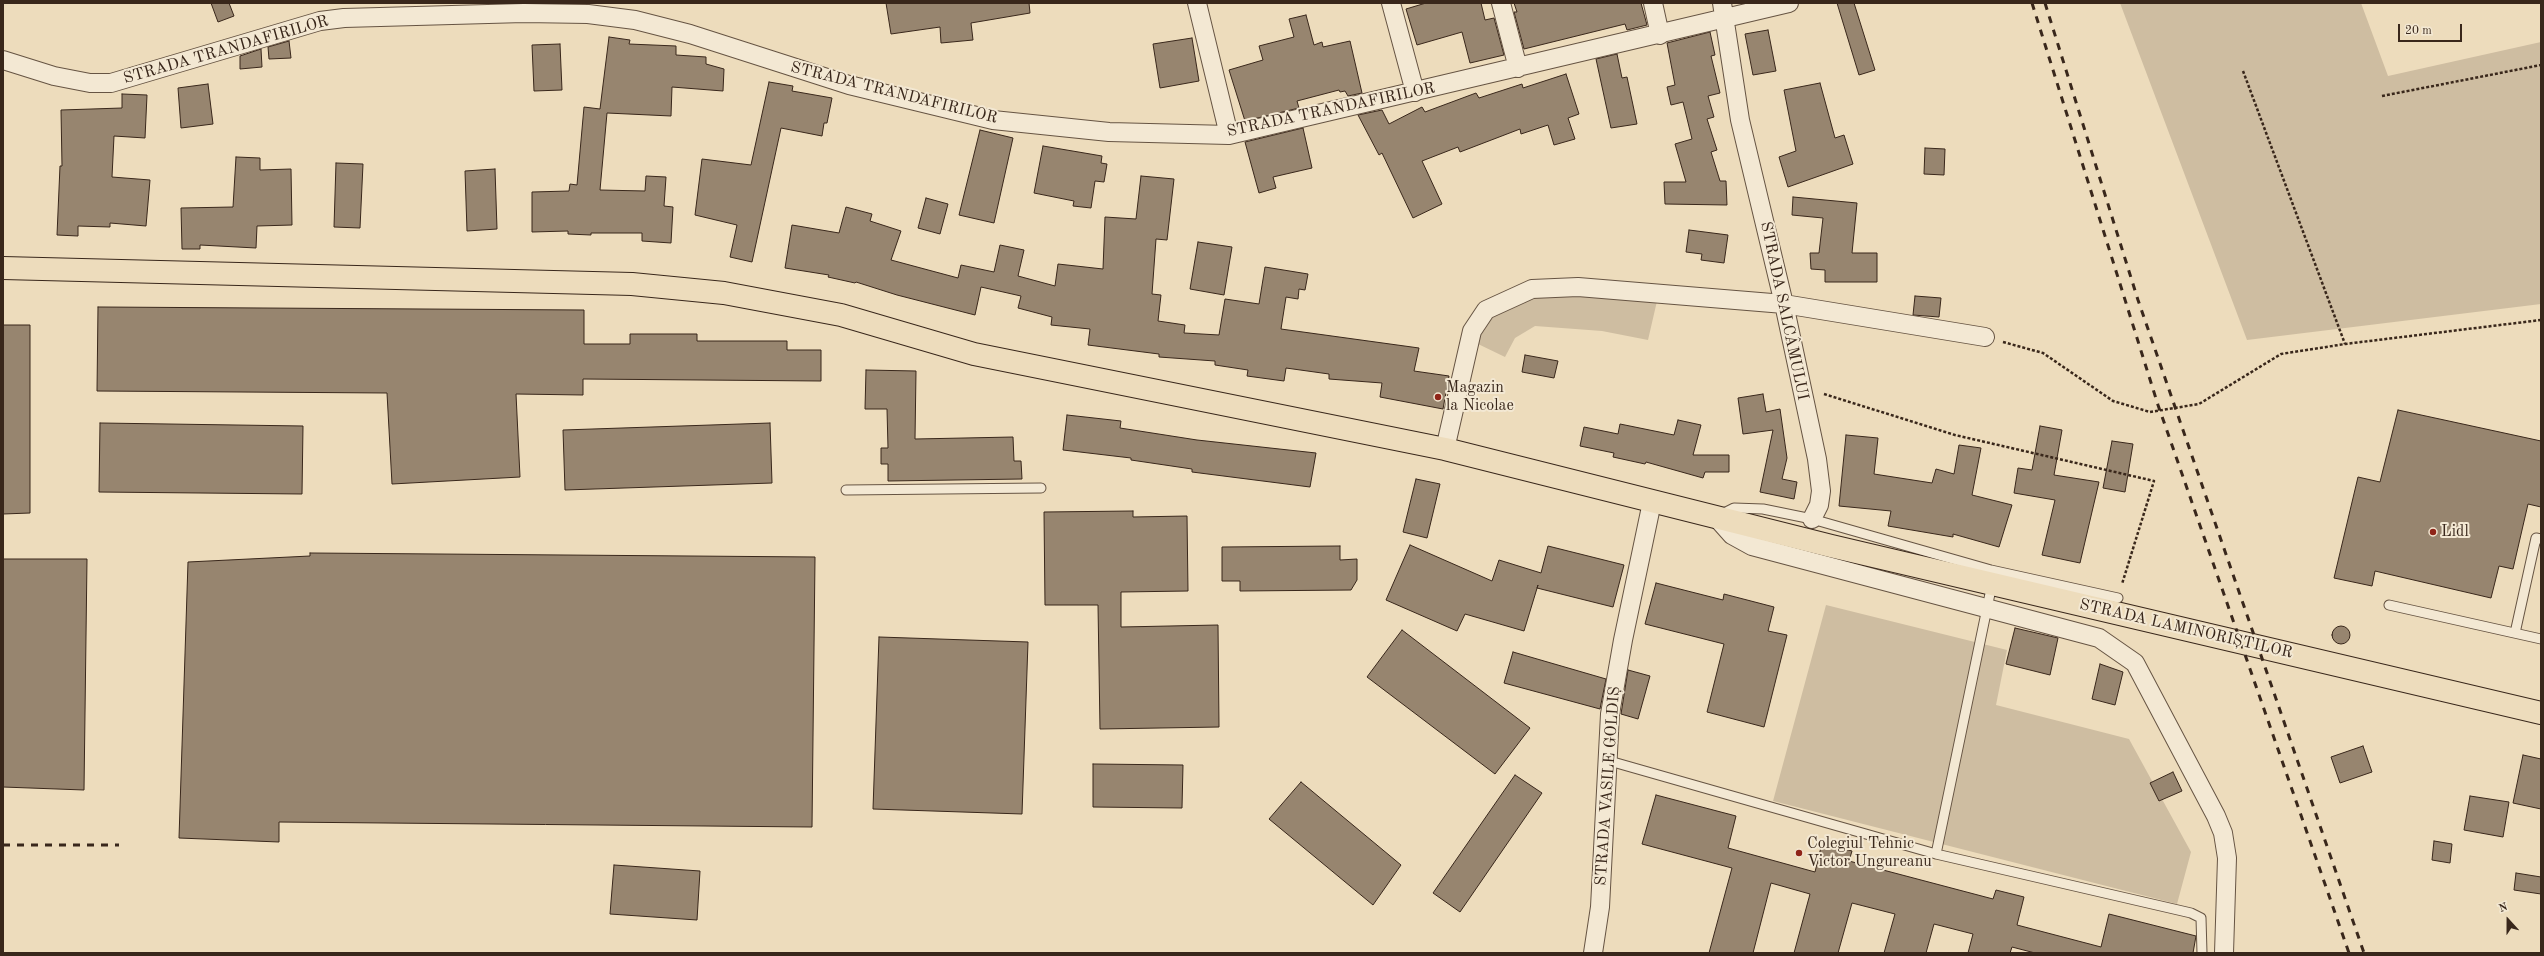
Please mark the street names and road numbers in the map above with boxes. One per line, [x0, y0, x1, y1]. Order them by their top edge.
street label: STRADA TRANDAFIRILOR [121, 11, 331, 89]
street label: STRADA TRANDAFIRILOR [789, 58, 999, 128]
street label: STRADA TRANDAFIRILOR [1225, 79, 1437, 141]
street label: STRADA SALCÂMULUI [1756, 220, 1812, 402]
street label: STRADA LAMINORIȘTILOR [2078, 595, 2294, 663]
street label: STRADA VASILE GOLDIȘ [1591, 686, 1625, 886]

